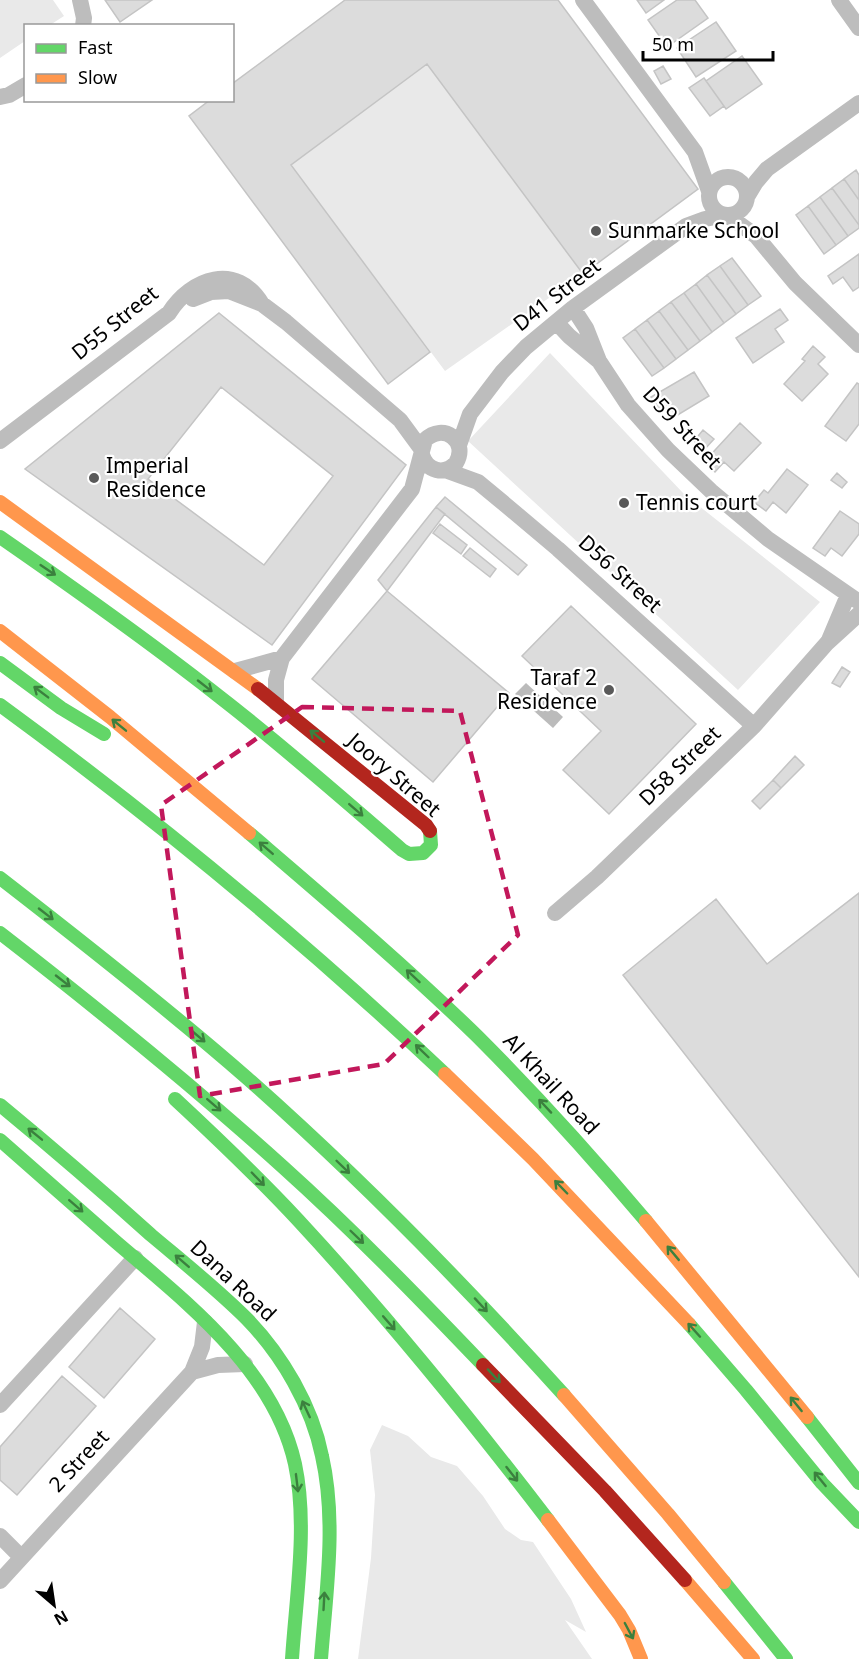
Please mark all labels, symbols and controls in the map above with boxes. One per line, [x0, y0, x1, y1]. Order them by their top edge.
legend [24, 24, 234, 102]
scale bar [643, 24, 774, 62]
text: 50 m [652, 32, 694, 56]
text: Fast [78, 35, 113, 59]
text: Slow [78, 65, 117, 89]
place label: Sunmarke School [608, 216, 780, 244]
marker: Sunmarke School [589, 224, 603, 238]
street label: D41 Street [507, 251, 606, 337]
street label: D55 Street [65, 279, 164, 366]
street label: D59 Street [637, 380, 729, 475]
place label: Imperial Residence [106, 451, 206, 503]
marker: Imperial Residence [87, 471, 101, 485]
place label: Tennis court [636, 488, 757, 516]
marker: Tennis court [617, 496, 631, 510]
street label: D56 Street [573, 528, 669, 619]
one-way arrow [40, 564, 56, 576]
place label: Taraf 2 Residence [497, 663, 597, 715]
one-way arrow [197, 679, 213, 692]
marker: Taraf 2 Residence [602, 683, 616, 697]
one-way arrow [33, 686, 49, 699]
one-way arrow [111, 719, 127, 732]
street label: D58 Street [632, 719, 727, 811]
street label: Joory Street [341, 725, 447, 823]
one-way arrow [310, 729, 325, 743]
one-way arrow [348, 803, 363, 817]
one-way arrow [259, 841, 274, 855]
one-way arrow [38, 907, 54, 920]
one-way arrow [406, 969, 421, 983]
one-way arrow [55, 974, 71, 987]
street label: Al Khail Road [498, 1027, 606, 1140]
one-way arrow [190, 1029, 205, 1043]
one-way arrow [415, 1044, 430, 1058]
one-way arrow [206, 1098, 221, 1112]
one-way arrow [537, 1099, 552, 1114]
one-way arrow [27, 1127, 43, 1140]
one-way arrow [335, 1159, 350, 1174]
one-way arrow [251, 1171, 266, 1186]
one-way arrow [554, 1180, 568, 1195]
one-way arrow [68, 1199, 83, 1213]
one-way arrow [350, 1229, 365, 1244]
street label: Dana Road [185, 1233, 283, 1327]
one-way arrow [666, 1245, 679, 1261]
one-way arrow [175, 1254, 190, 1268]
one-way arrow [473, 1297, 488, 1312]
one-way arrow [382, 1315, 396, 1330]
one-way arrow [687, 1322, 701, 1337]
one-way arrow [487, 1368, 501, 1383]
one-way arrow [790, 1396, 803, 1412]
one-way arrow [300, 1400, 311, 1418]
street label: 2 Street [42, 1423, 115, 1498]
one-way arrow [506, 1466, 519, 1482]
one-way arrow [292, 1472, 303, 1492]
one-way arrow [813, 1472, 827, 1487]
north arrow [24, 1575, 84, 1635]
one-way arrow [319, 1591, 330, 1611]
text: N [50, 1605, 72, 1631]
one-way arrow [624, 1621, 635, 1639]

